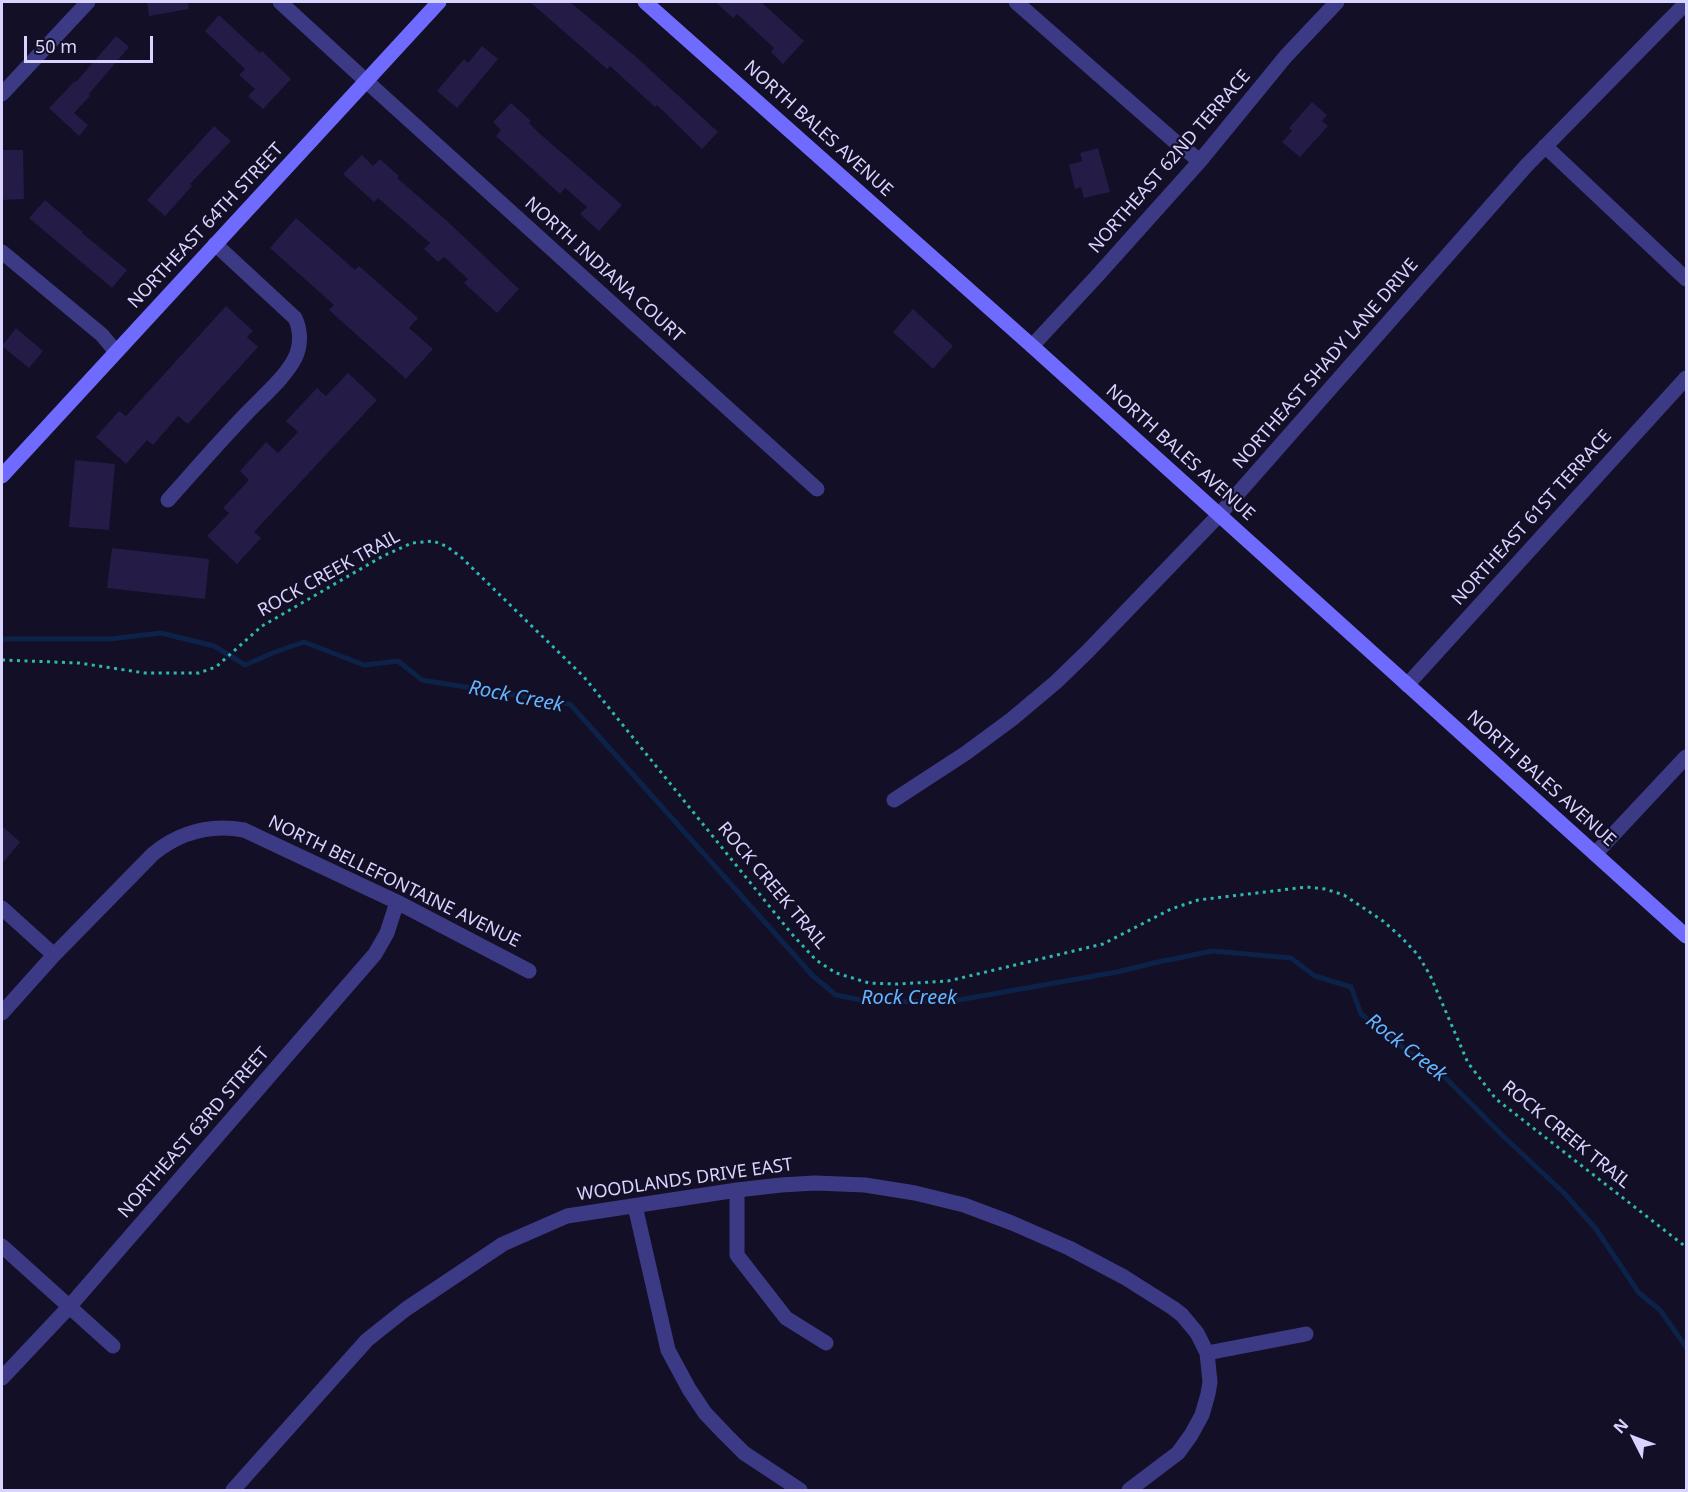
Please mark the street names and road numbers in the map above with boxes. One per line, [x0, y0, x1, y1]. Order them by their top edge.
street label: NORTH BALES AVENUE [739, 57, 897, 201]
street label: NORTHEAST 62ND TERRACE [1085, 66, 1255, 258]
street label: NORTHEAST 64TH STREET [124, 139, 288, 313]
street label: NORTH INDIANA COURT [520, 193, 688, 347]
street label: NORTHEAST SHADY LANE DRIVE [1229, 254, 1423, 474]
street label: NORTH BALES AVENUE [1101, 381, 1259, 525]
street label: NORTHEAST 61ST TERRACE [1448, 426, 1616, 610]
street label: ROCK CREEK TRAIL [254, 526, 404, 622]
street label: NORTH BALES AVENUE [1462, 707, 1620, 851]
street label: NORTH BELLEFONTAINE AVENUE [264, 811, 524, 953]
street label: ROCK CREEK TRAIL [713, 818, 831, 954]
street label: NORTHEAST 63RD STREET [114, 1043, 274, 1223]
street label: ROCK CREEK TRAIL [1497, 1077, 1635, 1193]
street label: WOODLANDS DRIVE EAST [576, 1154, 794, 1206]

